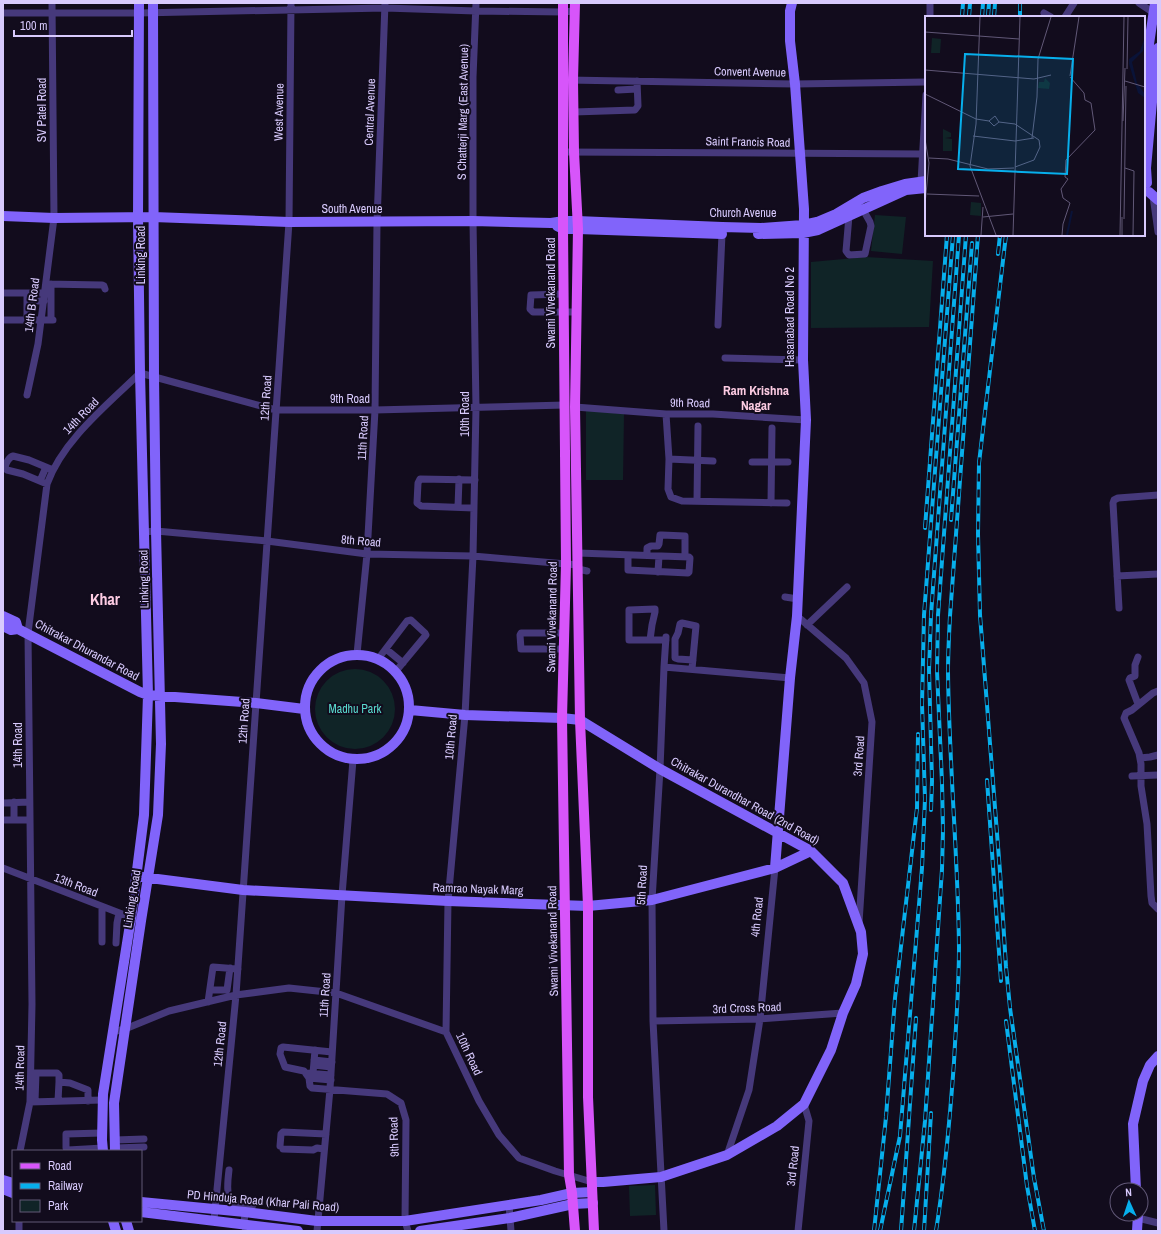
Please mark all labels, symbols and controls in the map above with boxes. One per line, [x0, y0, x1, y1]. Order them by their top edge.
scale bar [14, 12, 132, 38]
inset map [925, 16, 1145, 236]
text: 100 m [20, 18, 47, 34]
street label: S Chatterji Marg (East Avenue) [454, 44, 472, 180]
street label: Convent Avenue [714, 63, 786, 81]
street label: SV Patel Road [34, 78, 50, 142]
street label: Central Avenue [361, 78, 379, 146]
street label: West Avenue [270, 83, 288, 141]
street label: Saint Francis Road [705, 133, 791, 151]
street label: South Avenue [321, 201, 383, 217]
street label: Church Avenue [709, 205, 777, 221]
street label: Linking Road [133, 226, 149, 284]
street label: Swami Vivekanand Road [543, 238, 559, 348]
street label: Hasanabad Road No 2 [782, 267, 798, 367]
street label: 14th B Road [21, 277, 43, 333]
street label: 12th Road [256, 375, 276, 421]
district label: Ram Krishna Nagar [723, 382, 789, 414]
street label: 9th Road [330, 391, 370, 407]
street label: 10th Road [457, 391, 473, 437]
street label: 14th Road [59, 394, 103, 438]
street label: 9th Road [670, 395, 710, 411]
street label: 11th Road [354, 415, 372, 461]
street label: 8th Road [340, 531, 382, 551]
street label: Linking Road [135, 550, 153, 608]
street label: Swami Vivekanand Road [543, 561, 561, 673]
district label: Khar [90, 588, 121, 610]
street label: Chitrakar Dhurandar Road [32, 616, 142, 684]
street label: 12th Road [234, 698, 254, 744]
park label: Madhu Park [328, 701, 382, 717]
street label: 10th Road [441, 714, 461, 760]
street label: 14th Road [10, 722, 26, 768]
street label: 3rd Road [850, 735, 868, 777]
street label: Chitrakar Durandhar Road (2nd Road) [668, 753, 822, 849]
street label: 5th Road [633, 865, 651, 905]
street label: 13th Road [52, 869, 100, 901]
street label: Linking Road [120, 869, 144, 929]
street label: Ramrao Nayak Marg [432, 879, 524, 899]
street label: Swami Vivekanand Road [544, 885, 562, 997]
street label: 4th Road [747, 896, 767, 938]
street label: 11th Road [315, 972, 335, 1018]
street label: 3rd Cross Road [712, 999, 782, 1017]
street label: 12th Road [210, 1021, 230, 1067]
street label: 10th Road [452, 1030, 486, 1078]
street label: 14th Road [12, 1045, 28, 1091]
street label: 9th Road [385, 1117, 403, 1157]
street label: 3rd Road [783, 1145, 803, 1187]
legend [12, 1150, 142, 1222]
text: Road [48, 1158, 72, 1174]
text: Railway [48, 1178, 83, 1194]
north arrow [1109, 1182, 1149, 1222]
text: N [1125, 1185, 1132, 1199]
street label: PD Hinduja Road (Khar Pali Road) [186, 1186, 340, 1216]
text: Park [48, 1198, 68, 1214]

